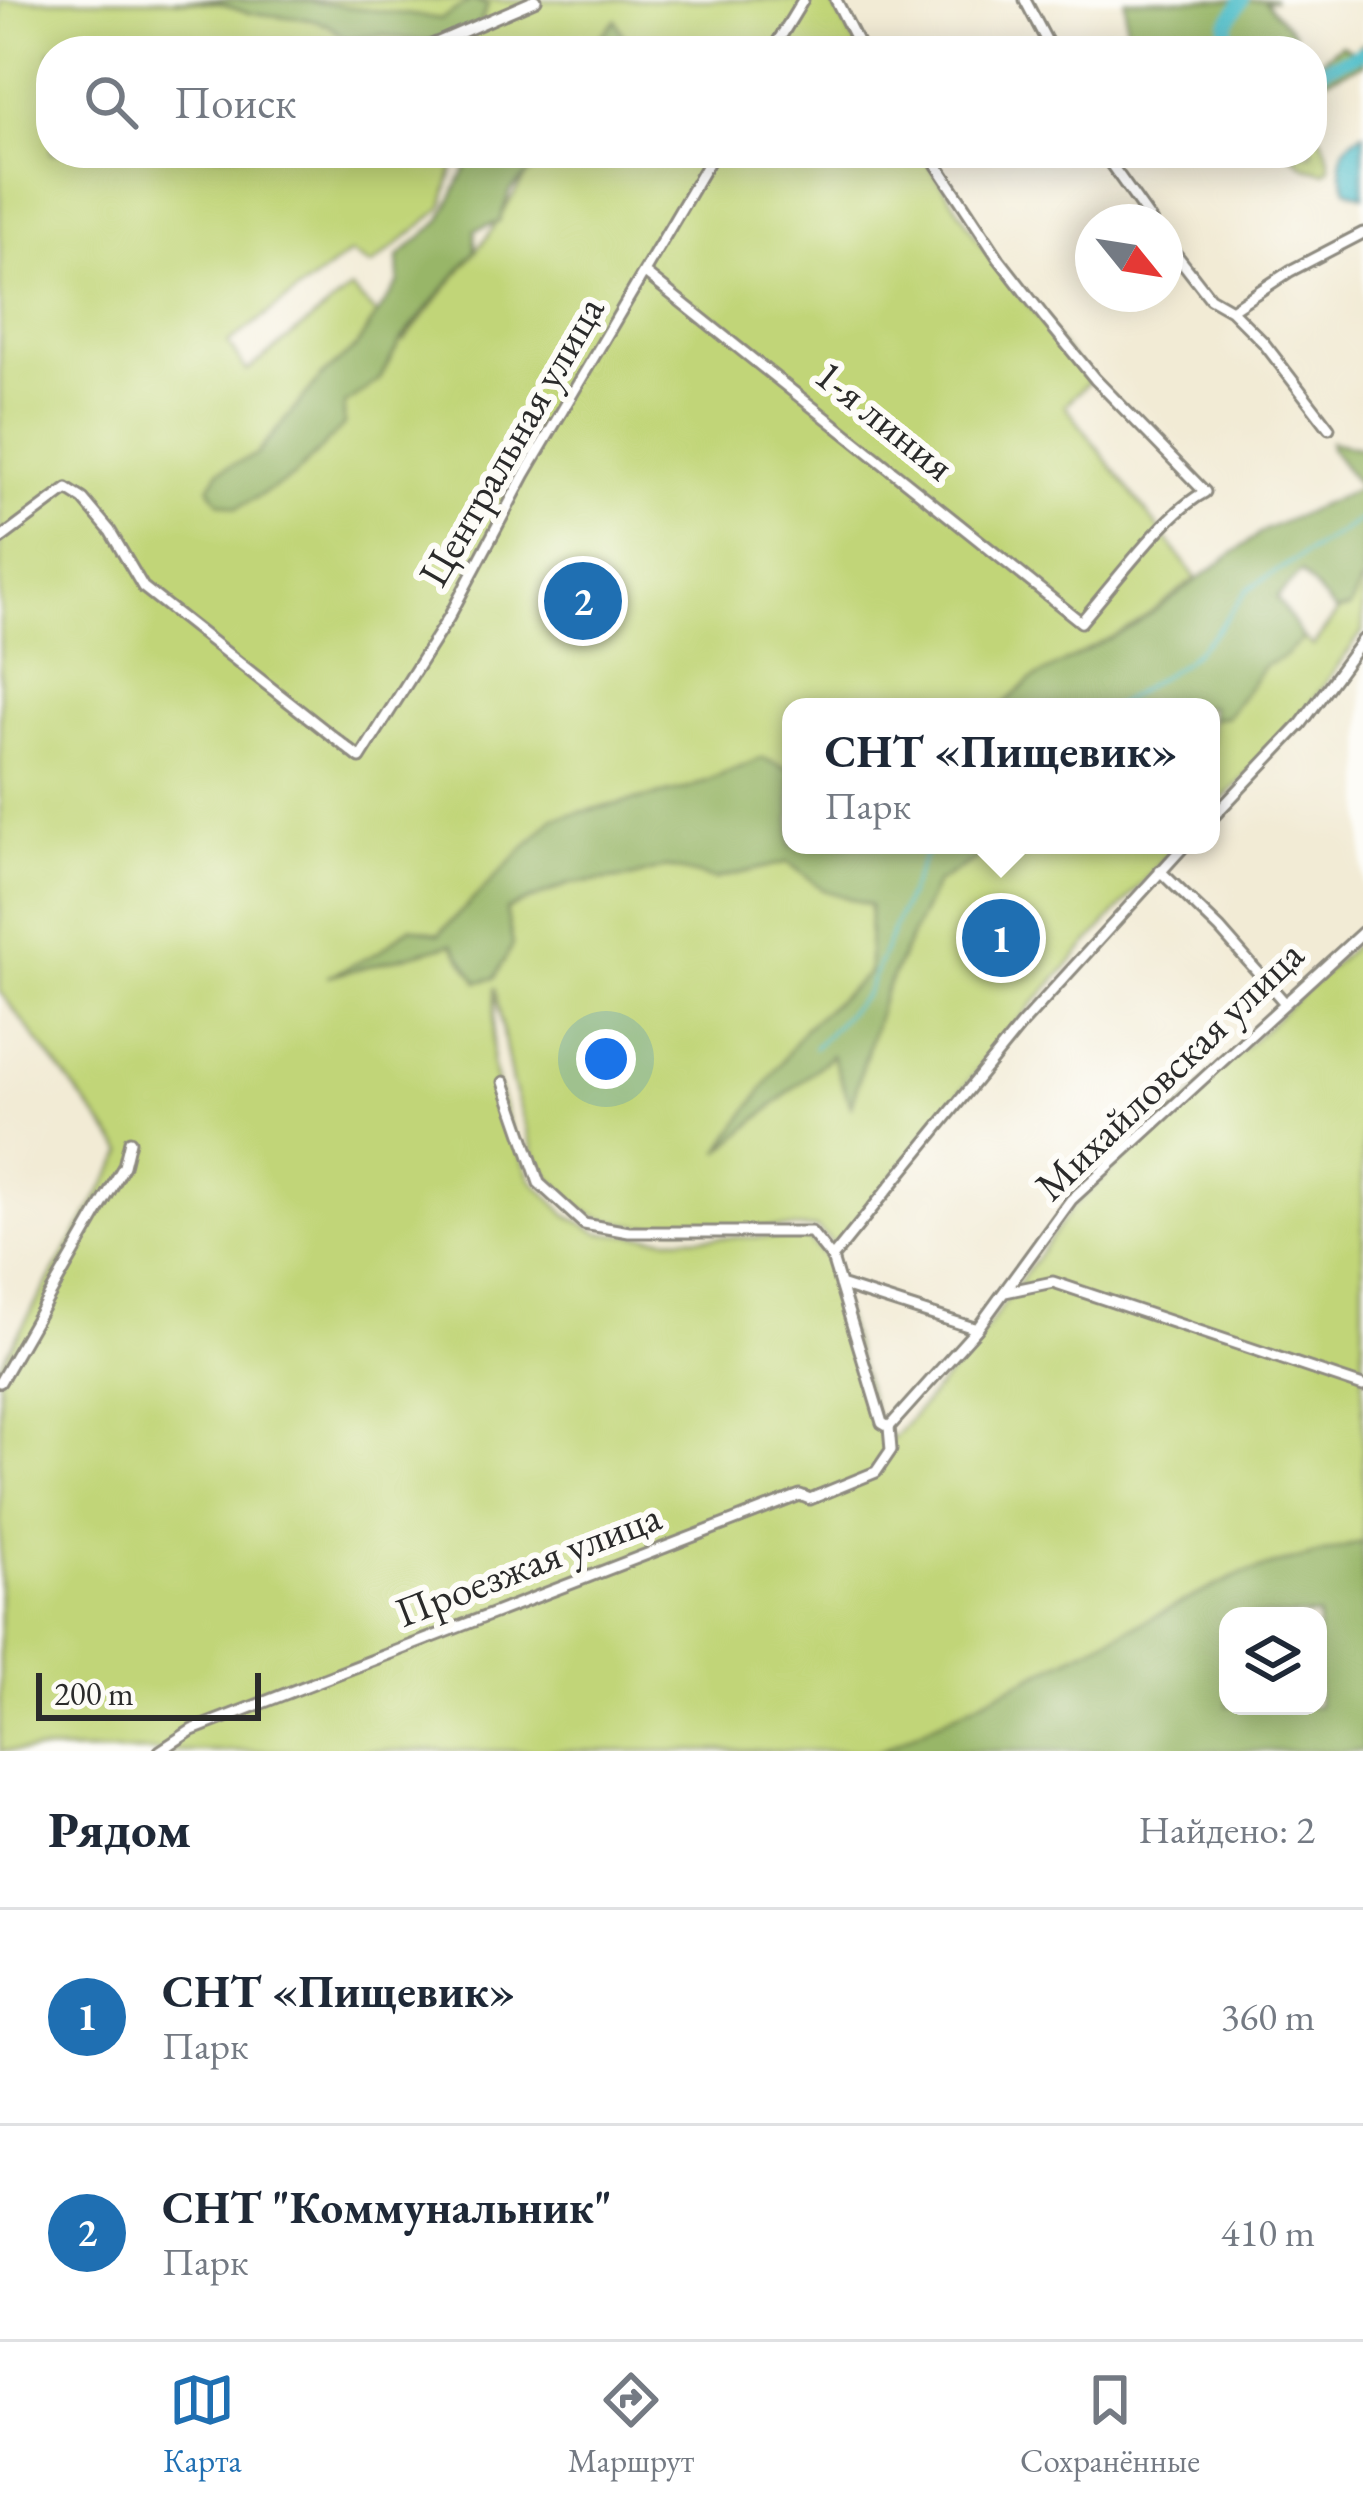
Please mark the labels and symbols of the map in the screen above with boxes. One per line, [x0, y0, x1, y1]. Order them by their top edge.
north arrow [1075, 204, 1183, 312]
street label: Центральная улица [406, 286, 616, 596]
street label: 1-я линия [804, 347, 966, 493]
pin: 2 [544, 556, 622, 646]
pin: 1 [962, 893, 1040, 983]
street label: Михайловская улица [1023, 927, 1315, 1212]
your location [576, 1029, 636, 1089]
street label: Проезжая улица [388, 1488, 669, 1640]
scale bar [36, 1667, 261, 1720]

